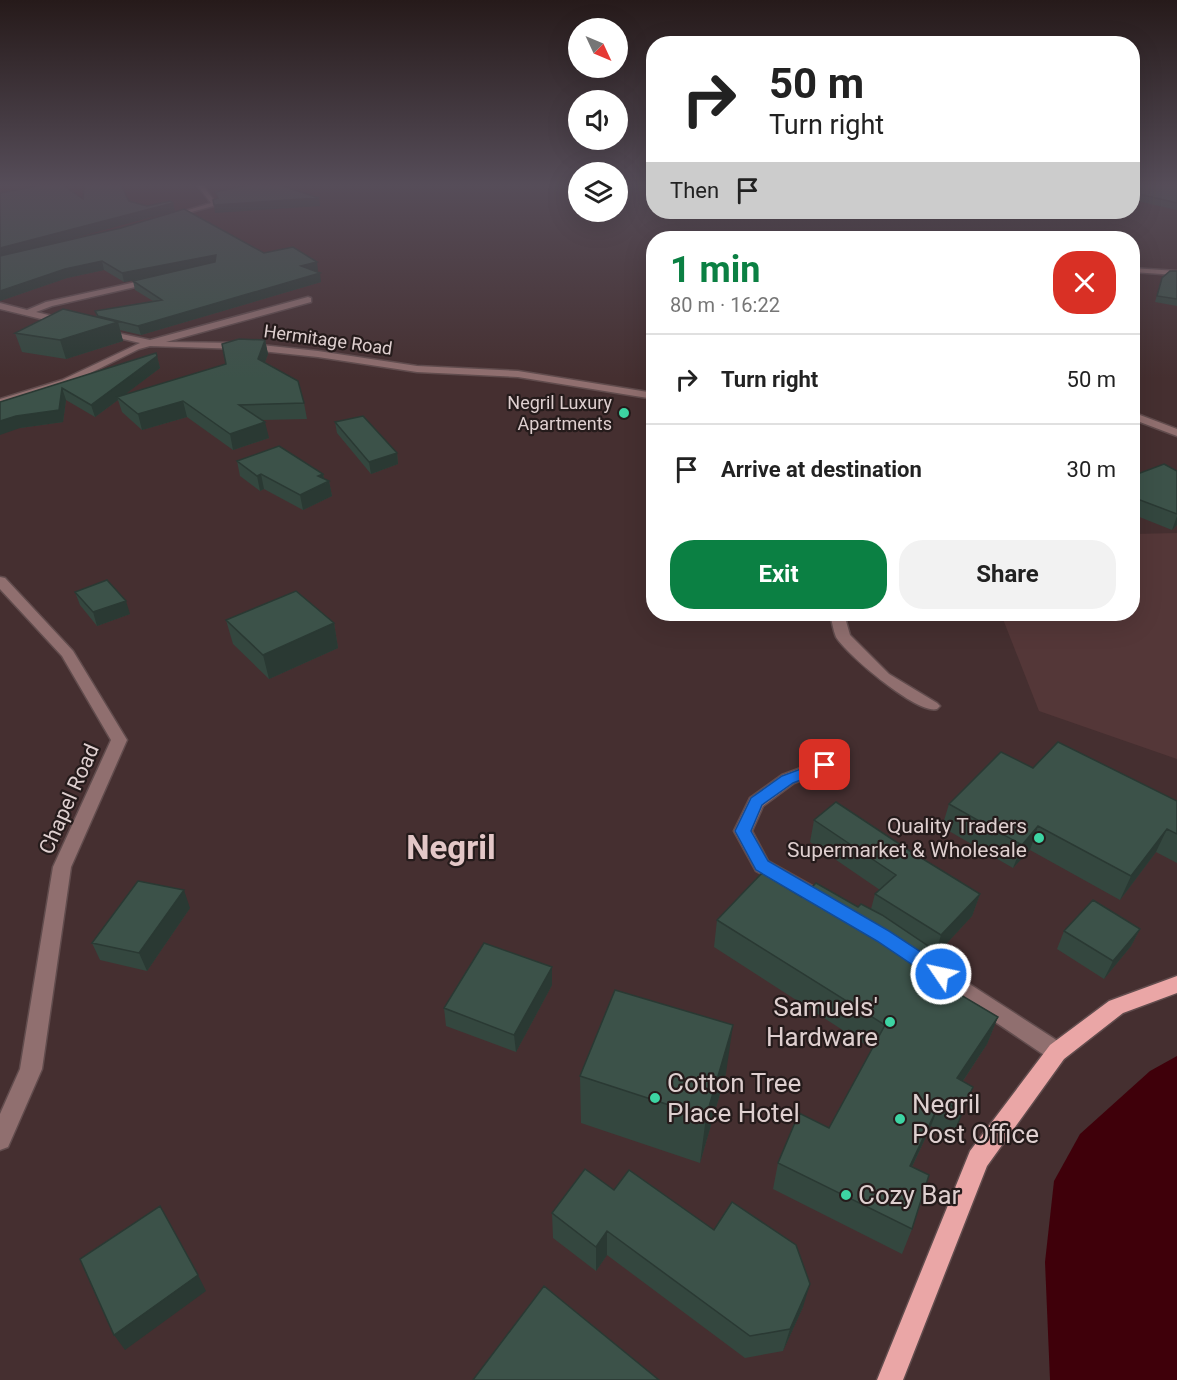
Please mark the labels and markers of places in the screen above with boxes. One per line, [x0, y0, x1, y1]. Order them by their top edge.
place label: Negril Luxury Apartments [507, 392, 612, 434]
marker: Negril Luxury Apartments [617, 406, 631, 420]
pin [799, 739, 850, 790]
place label: Quality Traders Supermarket & Wholesale [787, 814, 1027, 862]
marker: Quality Traders Supermarket & Wholesale [1032, 831, 1046, 845]
place label: Samuels' Hardware [766, 992, 878, 1052]
marker: Samuels' Hardware [883, 1015, 897, 1029]
place label: Cotton Tree Place Hotel [667, 1068, 801, 1128]
place label: Negril Post Office [912, 1089, 1039, 1149]
marker: Cotton Tree Place Hotel [648, 1091, 662, 1105]
marker: Negril Post Office [893, 1112, 907, 1126]
place label: Cozy Bar [858, 1180, 961, 1210]
marker: Cozy Bar [839, 1188, 853, 1202]

